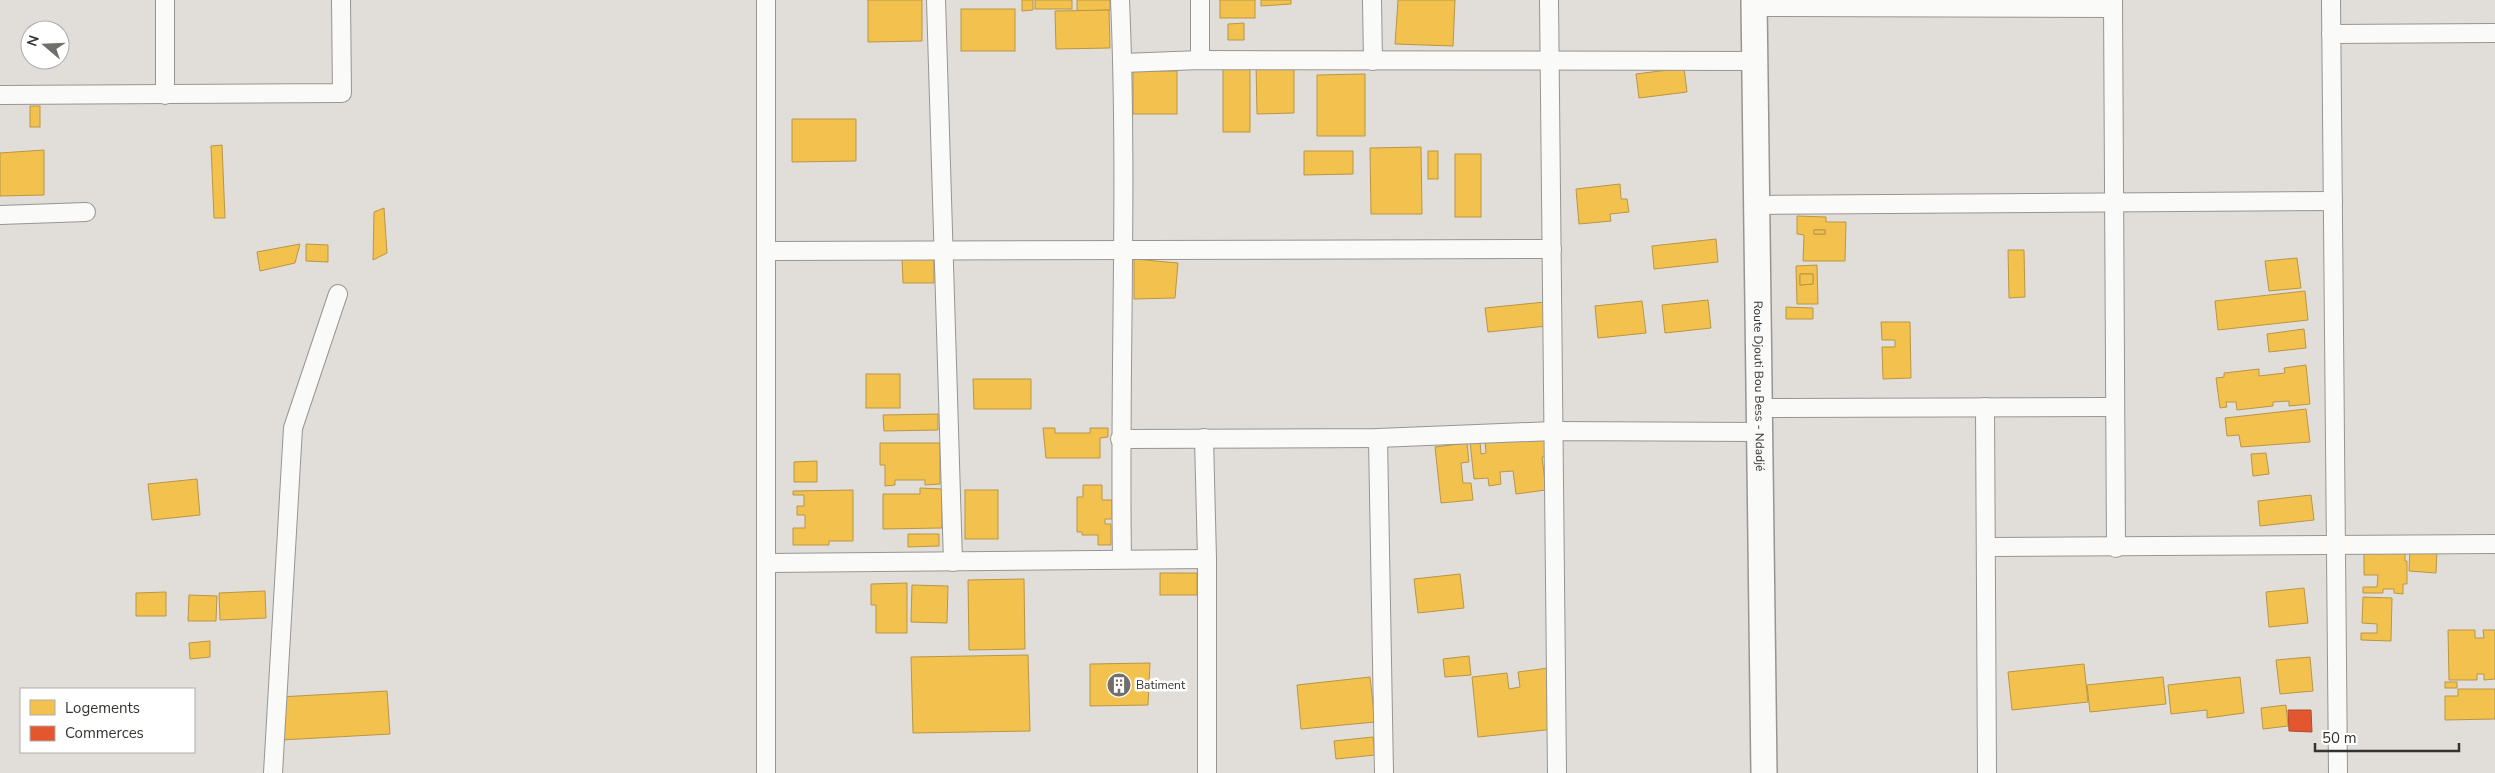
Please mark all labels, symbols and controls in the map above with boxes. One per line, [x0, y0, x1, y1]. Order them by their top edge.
north arrow [20, 20, 70, 70]
text: N [22, 33, 44, 49]
street label: Route Djouti Bou Bess - Ndadjé [1750, 301, 1768, 471]
building icon: Batiment [1106, 672, 1132, 698]
place label: Batiment [1136, 677, 1186, 693]
legend [20, 688, 195, 753]
text: Logements [65, 698, 140, 718]
scale bar [2315, 720, 2459, 752]
text: Commerces [65, 723, 144, 743]
text: 50 m [2322, 728, 2357, 748]

